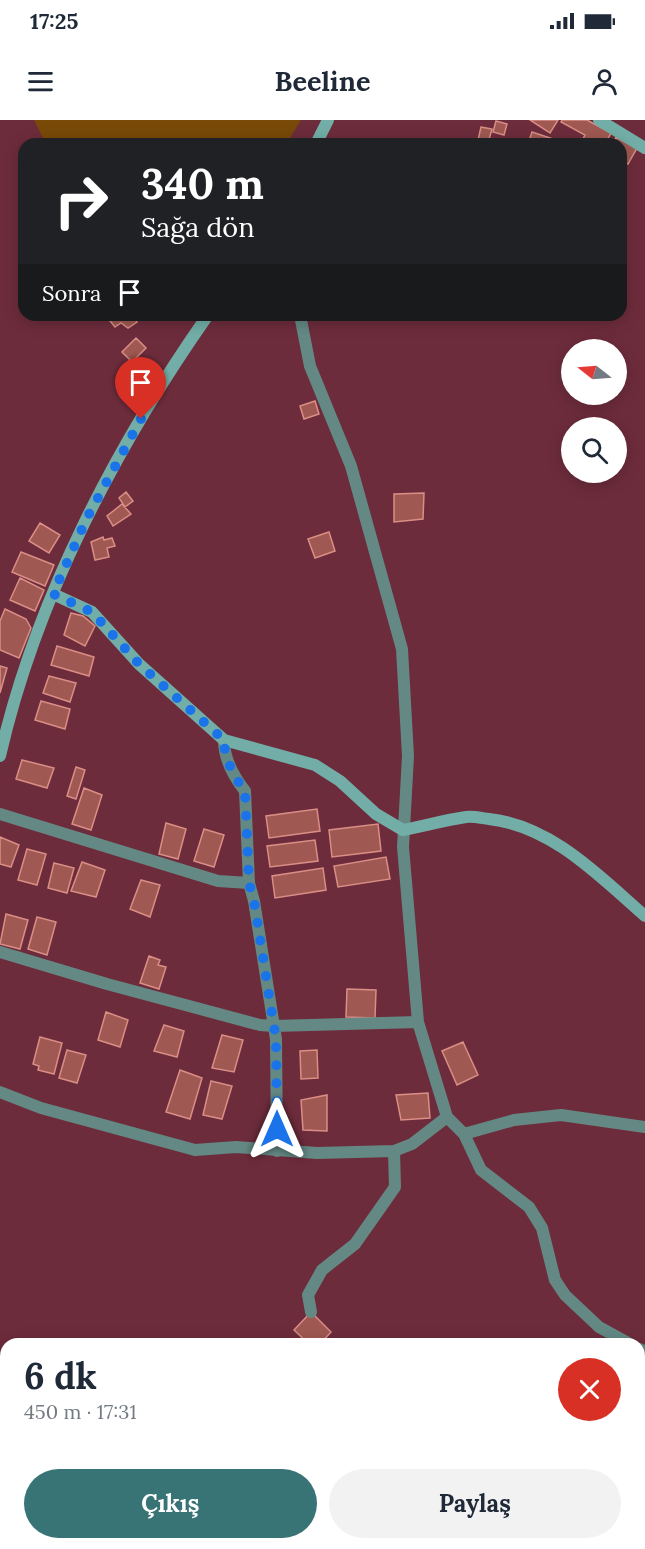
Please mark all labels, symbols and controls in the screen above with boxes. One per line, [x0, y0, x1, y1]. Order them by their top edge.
text: 17:25 [30, 7, 78, 35]
text: Beeline [275, 64, 370, 98]
icon: menu [24, 65, 57, 98]
icon: person [588, 65, 621, 98]
text: 340 m [141, 157, 264, 211]
icon: right [42, 162, 120, 240]
text: Sağa dön [141, 210, 255, 244]
icon: arrive [113, 276, 146, 309]
text: Sonra [42, 279, 101, 307]
north arrow [561, 339, 627, 405]
map controls [561, 339, 627, 483]
pin [115, 357, 166, 419]
icon: arrive [124, 366, 157, 399]
button: search [561, 417, 627, 483]
position arrow [245, 1097, 309, 1161]
text: 6 dk [24, 1353, 97, 1399]
button: close [558, 1358, 621, 1421]
text: 450 m · 17:31 [24, 1399, 137, 1424]
button: Çıkış [24, 1469, 317, 1538]
button: Paylaş [329, 1469, 621, 1538]

